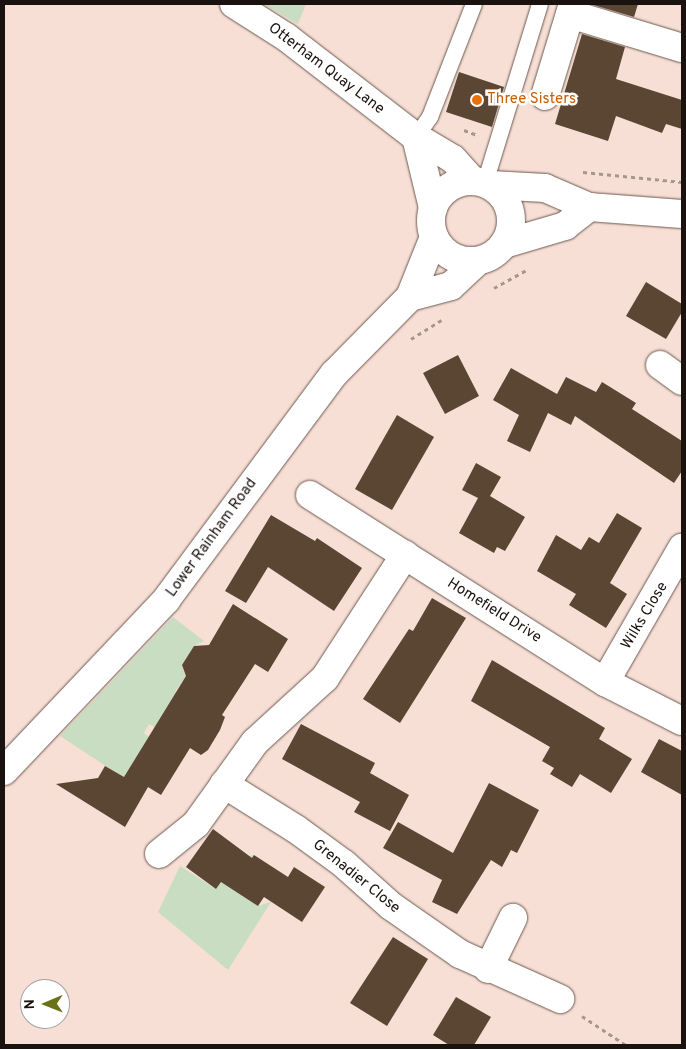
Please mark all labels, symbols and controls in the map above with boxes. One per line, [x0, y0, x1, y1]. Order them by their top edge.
street label: Otterham Quay Lane [264, 19, 388, 119]
place label: Three Sisters [487, 91, 576, 109]
marker: Three Sisters [471, 94, 483, 106]
street label: Lower Rainham Road [163, 475, 261, 601]
street label: Homefield Drive [444, 575, 544, 647]
street label: Wilks Close [618, 579, 672, 653]
street label: Grenadier Close [309, 836, 403, 918]
north arrow [20, 979, 70, 1029]
text: N [22, 999, 39, 1009]

